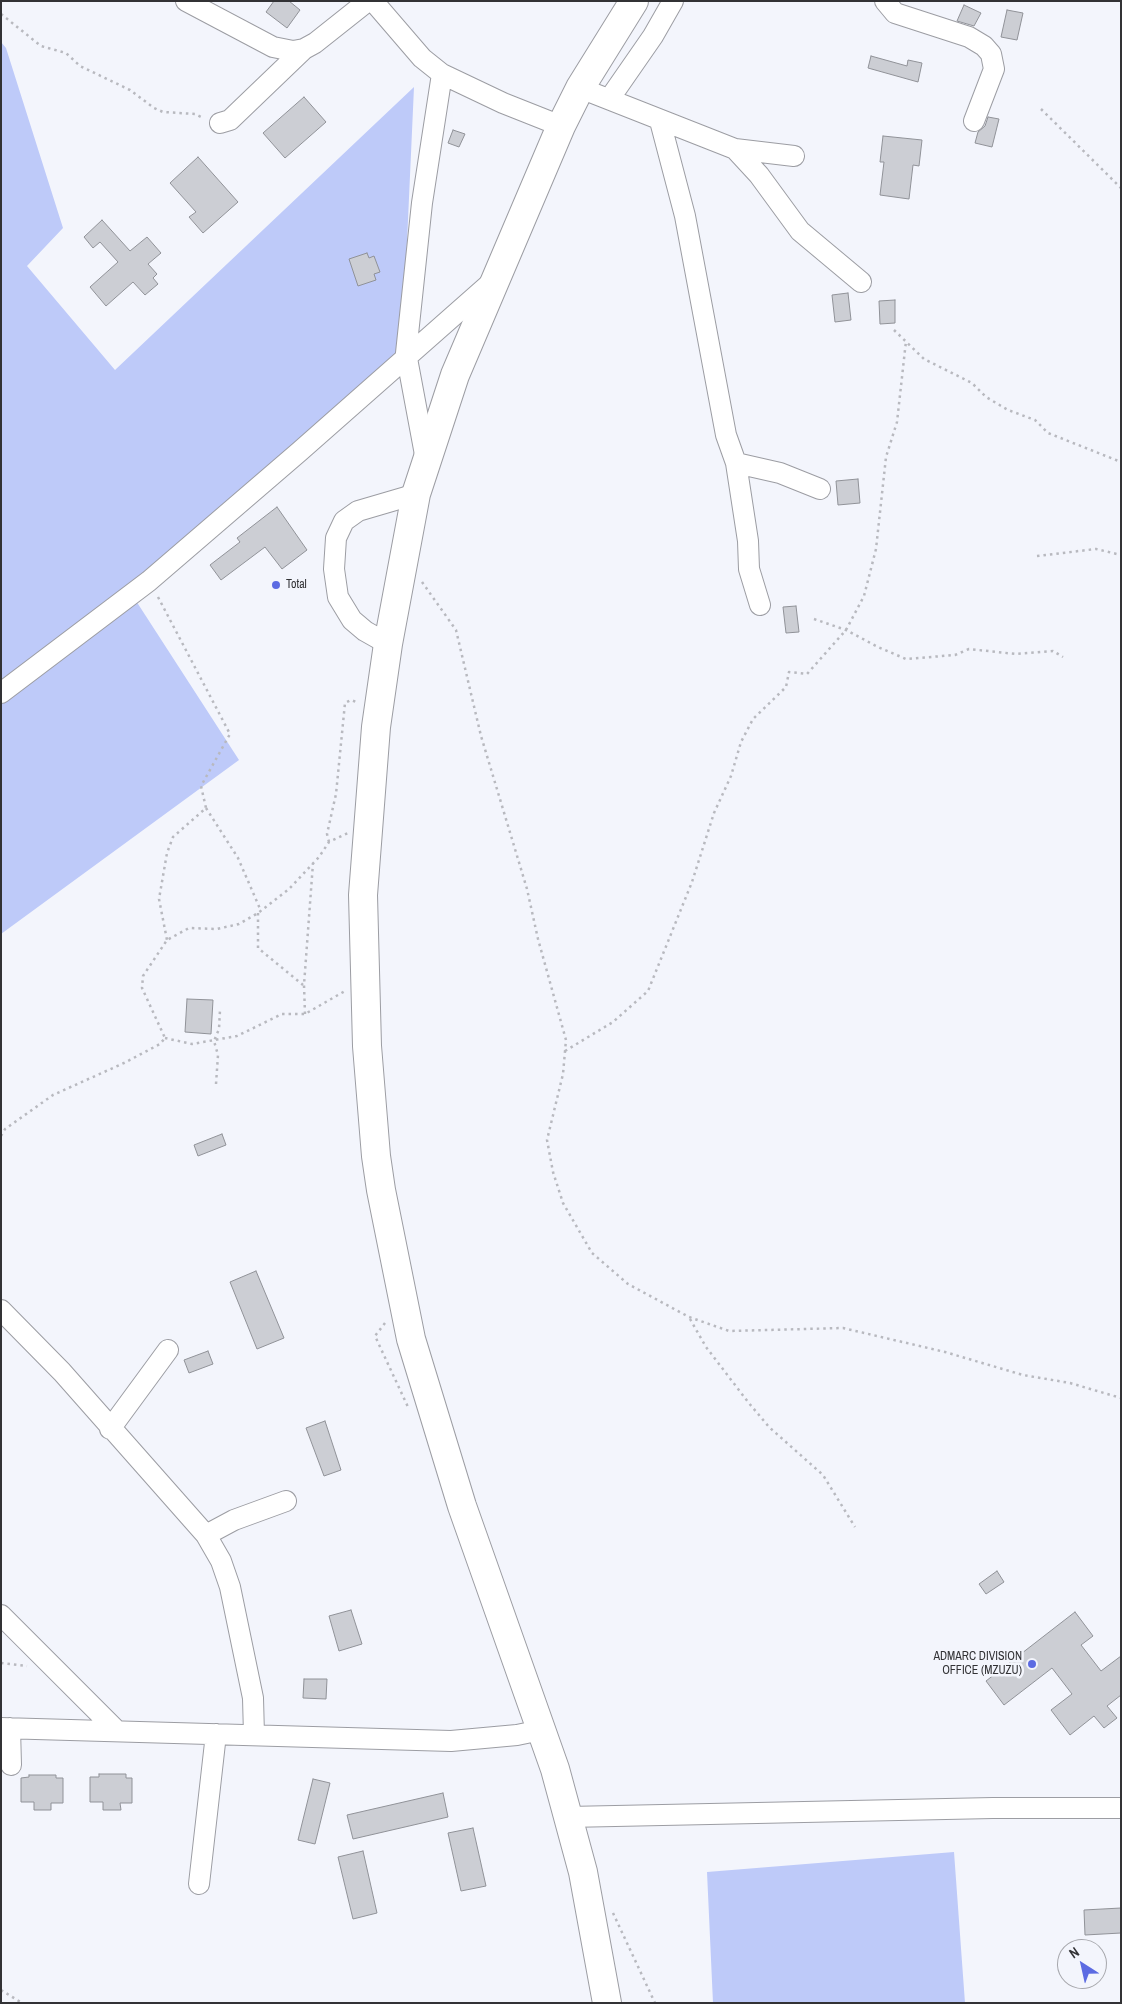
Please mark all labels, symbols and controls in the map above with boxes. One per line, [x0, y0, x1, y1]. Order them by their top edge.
place label: Total [286, 578, 307, 592]
marker: Total [270, 579, 282, 591]
place label: ADMARC DIVISION OFFICE (MZUZU) [933, 1650, 1022, 1678]
marker: ADMARC DIVISION OFFICE (MZUZU) [1026, 1658, 1038, 1670]
north arrow [1057, 1939, 1107, 1989]
text: N [1065, 1943, 1083, 1962]

